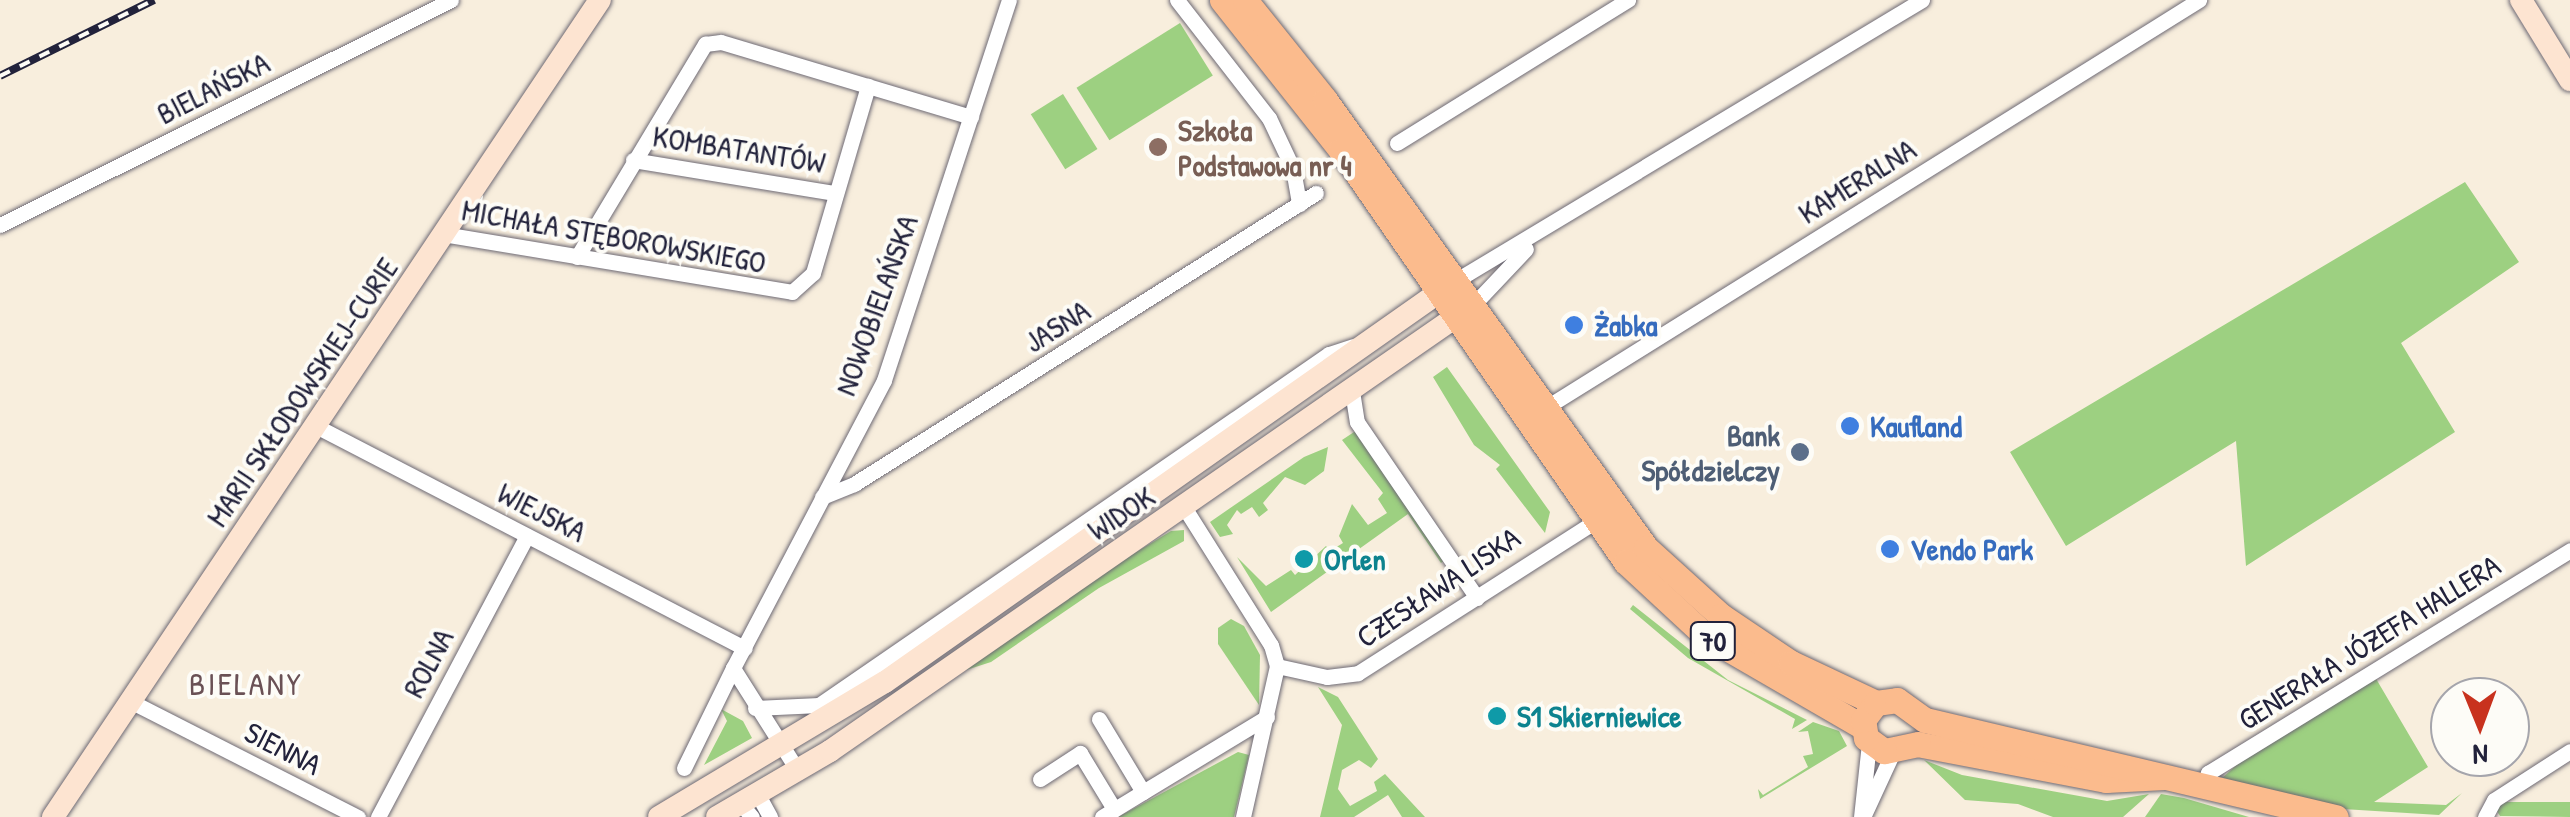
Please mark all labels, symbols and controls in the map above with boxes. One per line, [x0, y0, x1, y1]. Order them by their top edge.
street label: BIELAŃSKA [151, 44, 275, 132]
place label: Szkoła Podstawowa nr 4 [1178, 112, 1352, 182]
street label: KOMBATANTÓW [650, 118, 828, 180]
street label: KAMERALNA [1792, 131, 1922, 231]
marker: Szkoła Podstawowa nr 4 [1147, 136, 1169, 158]
street label: MICHAŁA STĘBOROWSKIEGO [459, 192, 769, 280]
street label: NOWOBIELAŃSKA [827, 210, 925, 400]
street label: MARII SKŁODOWSKIEJ-CURIE [199, 251, 405, 533]
street label: JASNA [1018, 292, 1096, 360]
place label: Żabka [1594, 307, 1658, 343]
marker: Żabka [1563, 314, 1585, 336]
place label: Kaufland [1870, 408, 1962, 444]
marker: Kaufland [1839, 415, 1861, 437]
place label: Bank Spółdzielczy [1642, 417, 1780, 488]
marker: Bank Spółdzielczy [1789, 441, 1811, 463]
street label: WIEJSKA [492, 475, 592, 549]
street label: WIDOK [1081, 478, 1161, 548]
street label: CZESŁAWA LISKA [1350, 519, 1526, 655]
place label: Vendo Park [1910, 531, 2033, 567]
marker: Vendo Park [1879, 538, 1901, 560]
place label: Orlen [1324, 541, 1386, 577]
street label: GENERAŁA JÓZEFA HALLERA [2232, 547, 2506, 737]
marker: Orlen [1293, 548, 1315, 570]
road number: 70 [1688, 618, 1738, 664]
street label: ROLNA [395, 623, 461, 703]
district label: BIELANY [189, 665, 303, 703]
north arrow [2430, 677, 2530, 777]
place label: S1 Skierniewice [1517, 698, 1681, 734]
marker: S1 Skierniewice [1486, 705, 1508, 727]
street label: SIENNA [239, 714, 327, 782]
text: N [2473, 736, 2488, 774]

